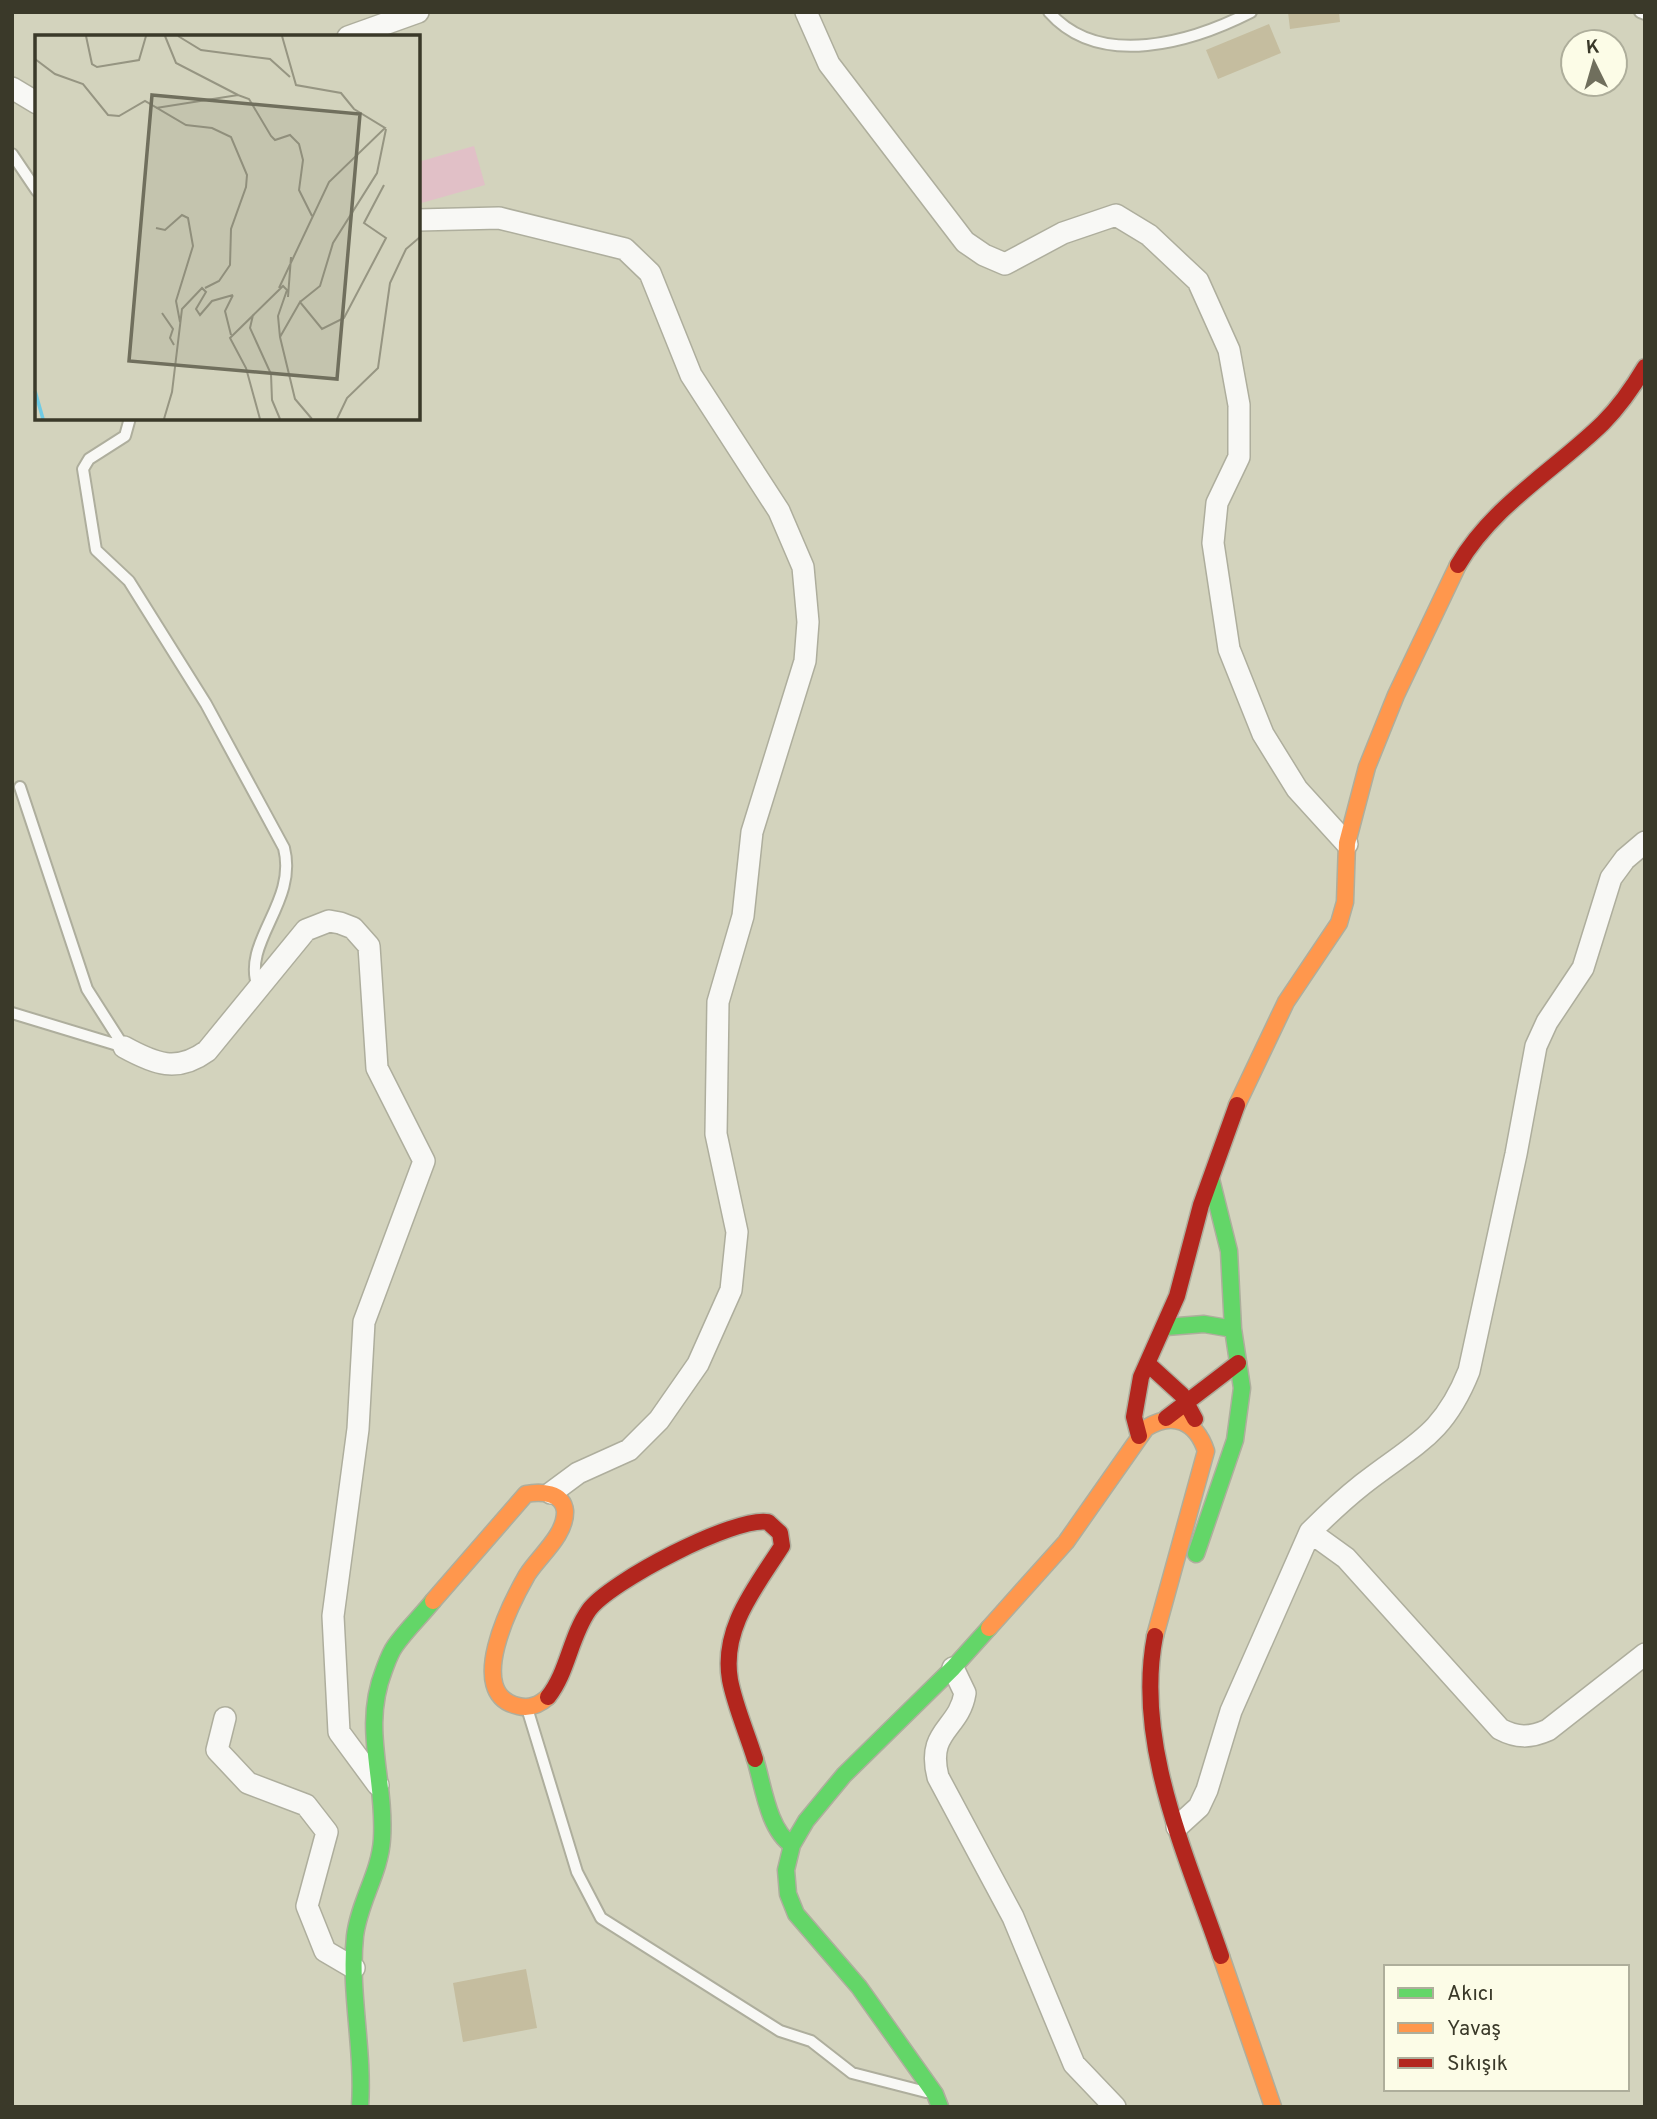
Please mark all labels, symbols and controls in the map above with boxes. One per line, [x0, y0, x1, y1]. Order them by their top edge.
north arrow [1559, 28, 1629, 98]
inset map [35, 35, 420, 420]
text: K [1585, 36, 1600, 61]
legend [1384, 1965, 1629, 2091]
text: Akıcı [1447, 1981, 1494, 2008]
text: Yavaş [1447, 2016, 1501, 2043]
text: Sıkışık [1447, 2051, 1508, 2078]

